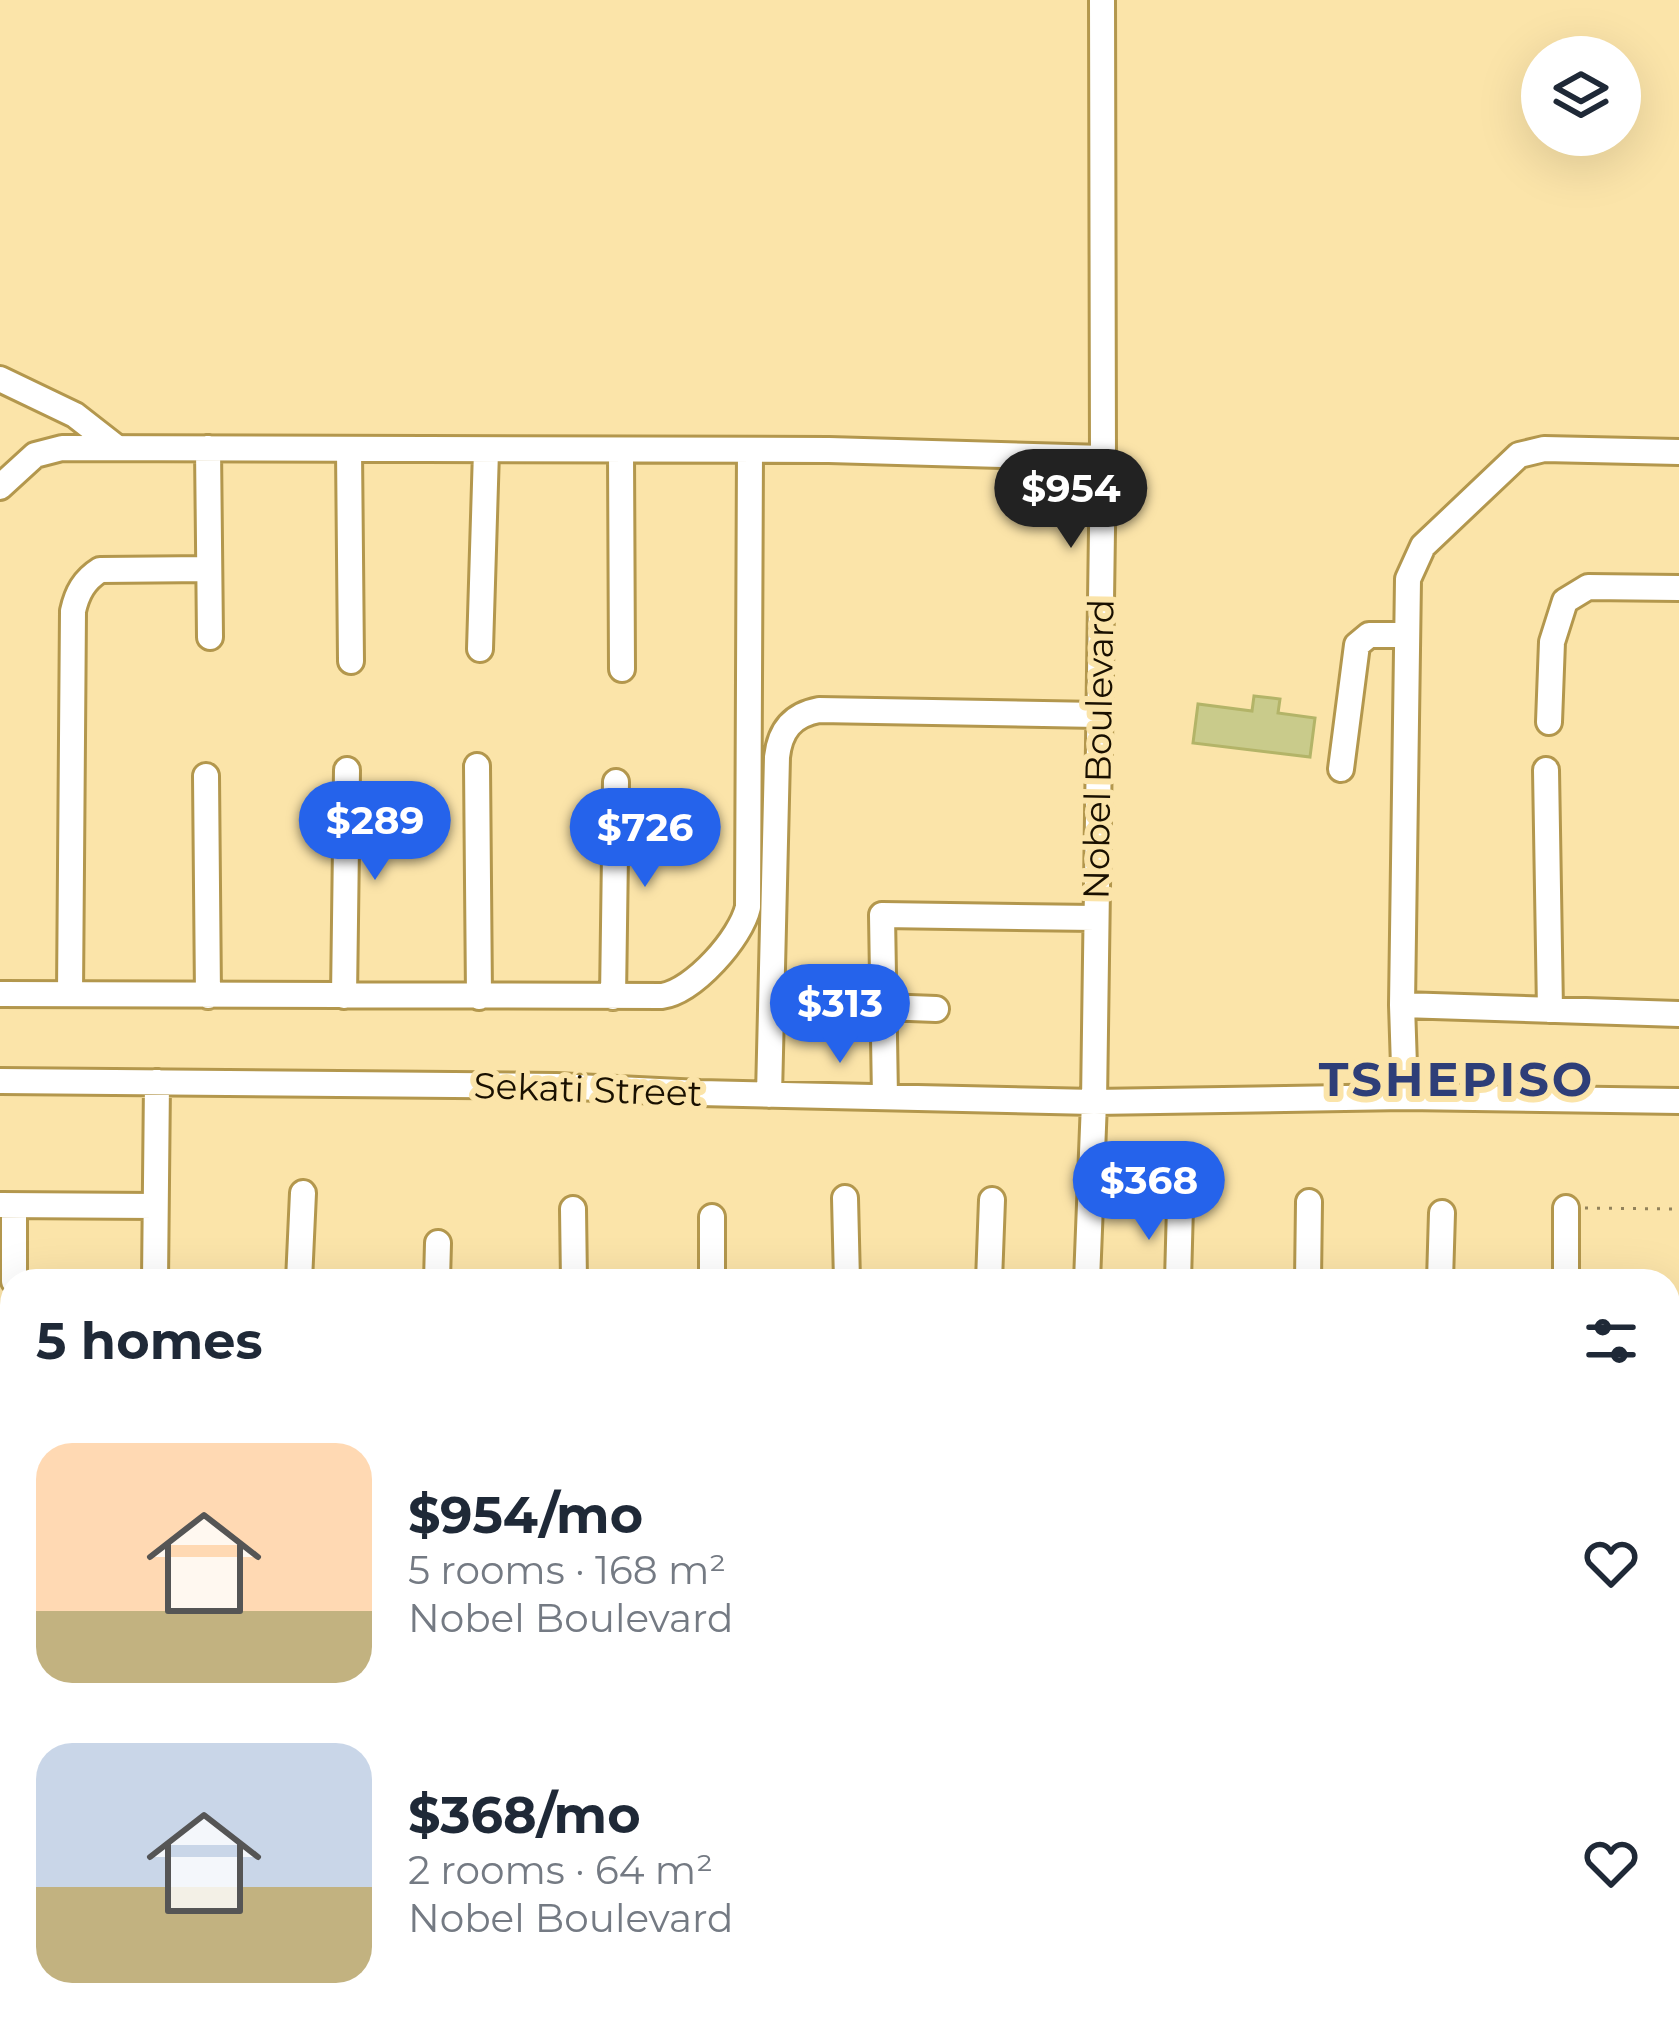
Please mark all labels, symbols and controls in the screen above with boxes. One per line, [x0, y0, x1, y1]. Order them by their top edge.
map controls [1521, 36, 1641, 156]
button: layers [1521, 36, 1641, 156]
pin: $954 [1000, 449, 1142, 551]
text: $954 [1021, 464, 1121, 512]
street label: Nobel Boulevard [1073, 598, 1123, 900]
pin: $289 [304, 781, 446, 883]
pin: $726 [574, 788, 716, 890]
text: $289 [326, 796, 424, 844]
text: $726 [597, 803, 693, 851]
pin: $313 [769, 964, 911, 1066]
text: $313 [797, 979, 883, 1027]
district label: TSHEPISO [1319, 1050, 1595, 1108]
street label: Sekati Street [473, 1063, 703, 1115]
pin: $368 [1078, 1141, 1220, 1243]
text: $368 [1100, 1156, 1198, 1204]
icon: filters [1578, 1308, 1644, 1374]
text: 5 homes [36, 1310, 263, 1372]
text: $954/mo [408, 1484, 643, 1546]
icon: home [132, 1491, 276, 1635]
icon: heart [1578, 1530, 1644, 1596]
text: 5 rooms · 168 m² [408, 1546, 726, 1594]
text: Nobel Boulevard [408, 1594, 734, 1642]
text: $368/mo [408, 1784, 641, 1846]
icon: home [132, 1791, 276, 1935]
icon: heart [1578, 1830, 1644, 1896]
text: 2 rooms · 64 m² [408, 1846, 713, 1894]
text: Nobel Boulevard [408, 1894, 734, 1942]

